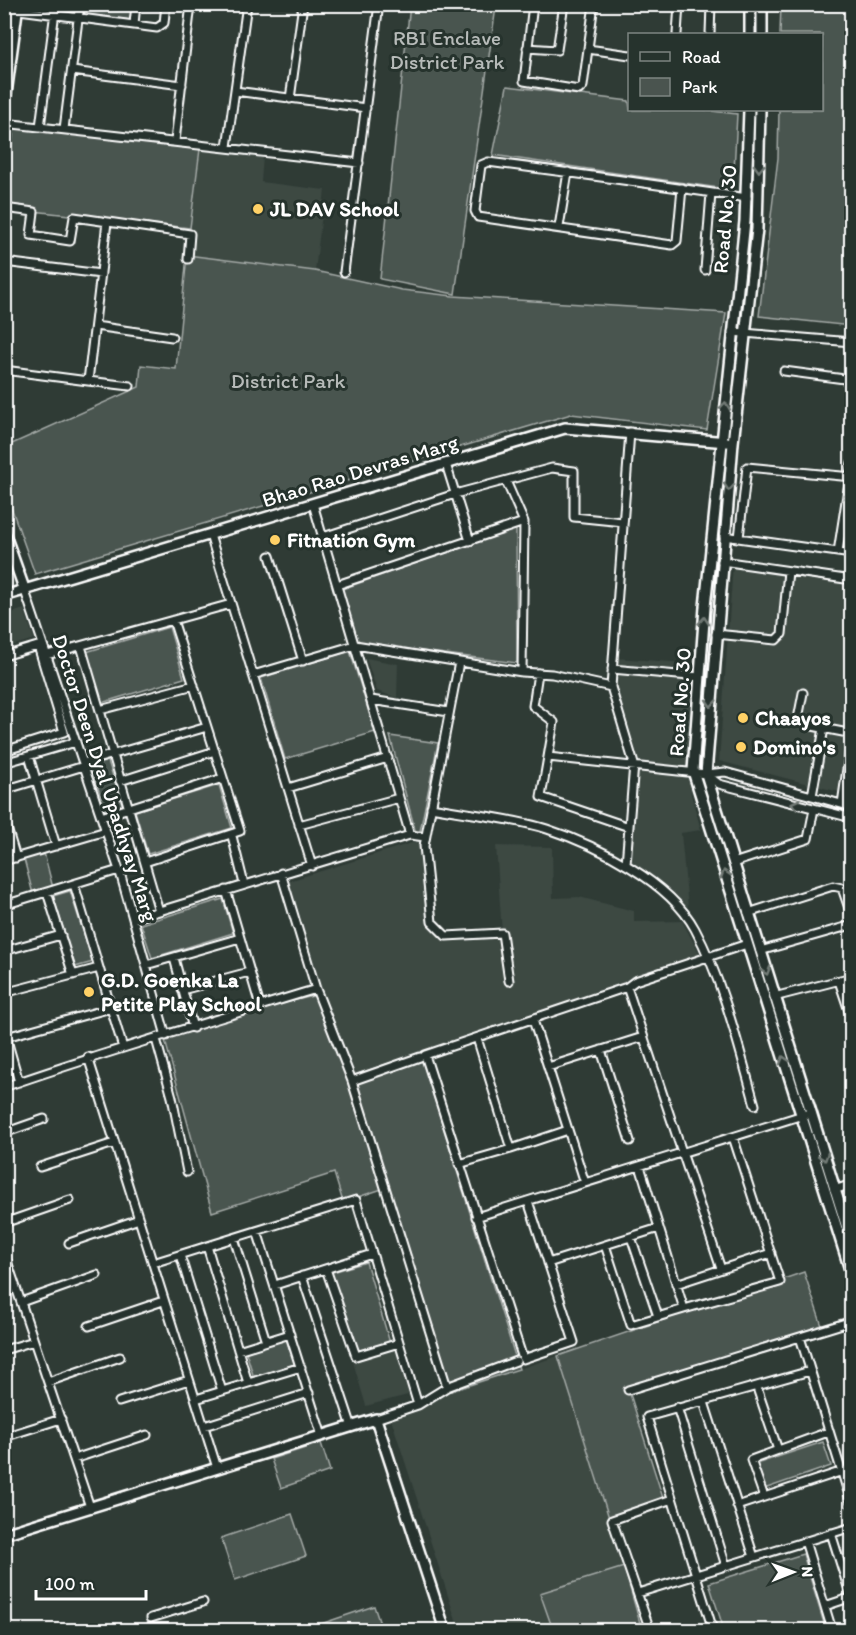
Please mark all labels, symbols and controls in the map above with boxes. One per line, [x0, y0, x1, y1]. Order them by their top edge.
park label: RBI Enclave District Park [390, 25, 504, 74]
legend [628, 33, 823, 111]
text: Road [682, 46, 721, 68]
text: Park [682, 76, 717, 98]
one-way arrow [753, 163, 765, 172]
street label: Road No. 30 [707, 164, 742, 274]
place label: JL DAV School [269, 196, 400, 221]
marker: JL DAV School [251, 202, 265, 216]
park label: District Park [231, 368, 345, 393]
one-way arrow [718, 401, 731, 410]
street label: Bhao Rao Devras Marg [259, 429, 461, 512]
one-way arrow [723, 483, 736, 492]
place label: Fitnation Gym [287, 527, 415, 553]
marker: Fitnation Gym [268, 533, 282, 547]
one-way arrow [697, 616, 710, 625]
street label: Doctor Deen Dyal Upadhyay Marg [47, 631, 164, 925]
street label: Road No. 30 [663, 647, 696, 757]
one-way arrow [705, 698, 718, 707]
place label: Chaayos [755, 705, 831, 731]
marker: Chaayos [736, 711, 750, 725]
place label: Domino's [753, 734, 836, 759]
marker: Domino's [734, 740, 748, 754]
one-way arrow [790, 799, 800, 812]
one-way arrow [720, 869, 732, 879]
one-way arrow [759, 965, 771, 975]
place label: G.D. Goenka La Petite Play School [101, 967, 262, 1017]
marker: G.D. Goenka La Petite Play School [82, 985, 96, 999]
one-way arrow [778, 1055, 791, 1066]
one-way arrow [817, 1151, 829, 1162]
north arrow [763, 1542, 823, 1602]
scale bar [36, 1563, 146, 1601]
text: N [798, 1566, 817, 1577]
text: 100 m [45, 1573, 95, 1595]

